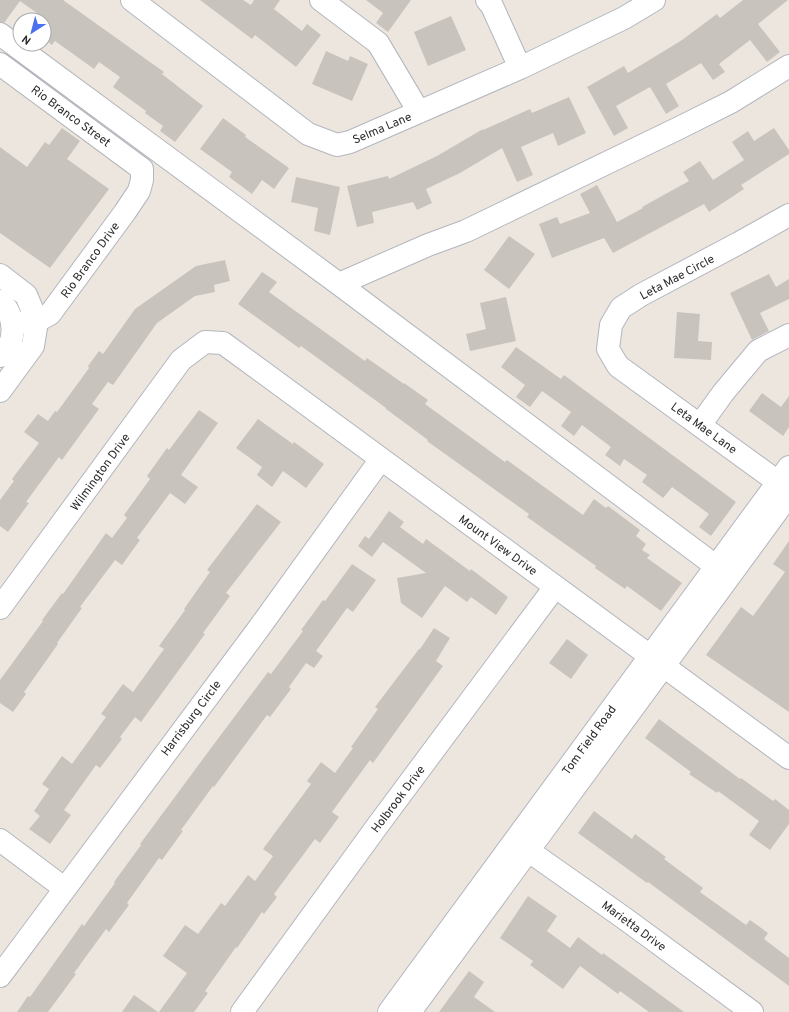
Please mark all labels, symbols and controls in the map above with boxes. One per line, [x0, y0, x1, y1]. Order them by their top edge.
north arrow [12, 12, 52, 52]
text: N [19, 31, 34, 47]
street label: Rio Branco Street [27, 82, 114, 151]
street label: Selma Lane [350, 109, 414, 148]
street label: Rio Branco Drive [58, 219, 124, 302]
street label: Leta Mae Circle [637, 251, 718, 304]
street label: Leta Mae Lane [667, 399, 740, 458]
street label: Wilmington Drive [67, 431, 134, 515]
street label: Mount View Drive [455, 512, 540, 580]
street label: Harrisburg Circle [158, 678, 225, 760]
street label: Tom Field Road [559, 703, 620, 779]
street label: Holbrook Drive [368, 763, 429, 837]
street label: Marietta Drive [598, 898, 669, 956]

